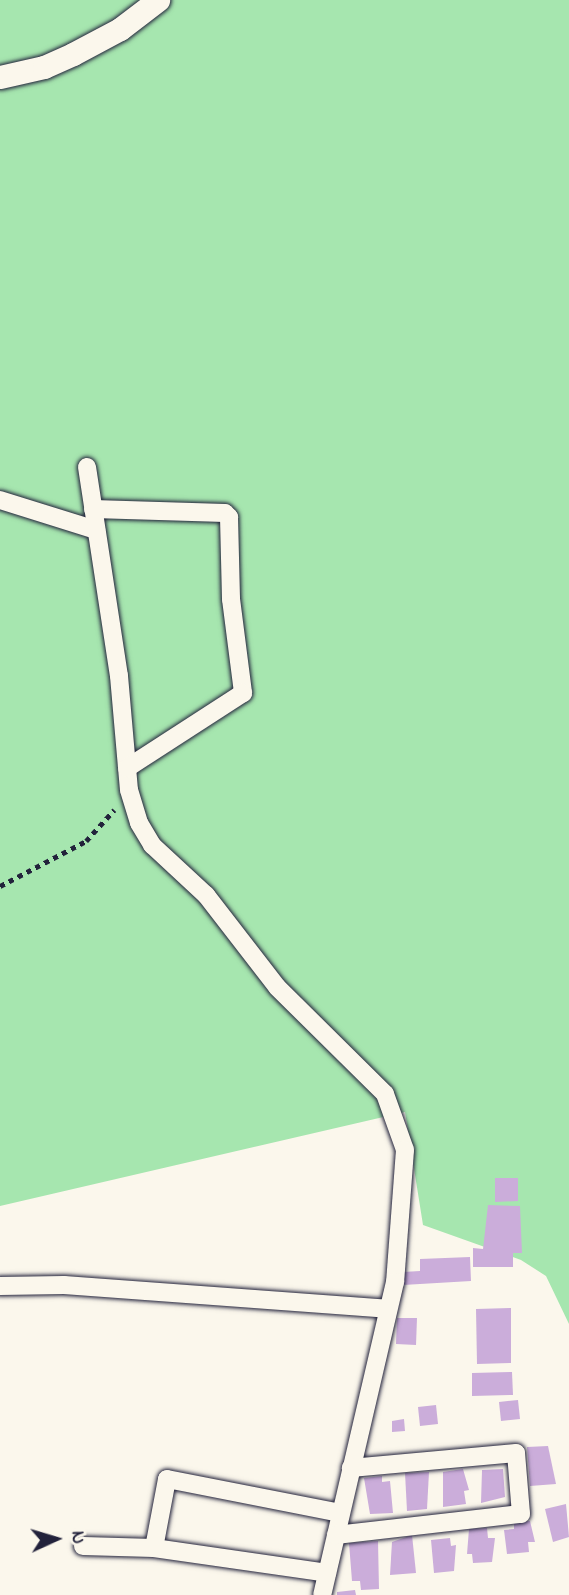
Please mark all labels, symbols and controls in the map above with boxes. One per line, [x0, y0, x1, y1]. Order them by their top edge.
north arrow [21, 1504, 91, 1574]
text: N [64, 1530, 91, 1545]

